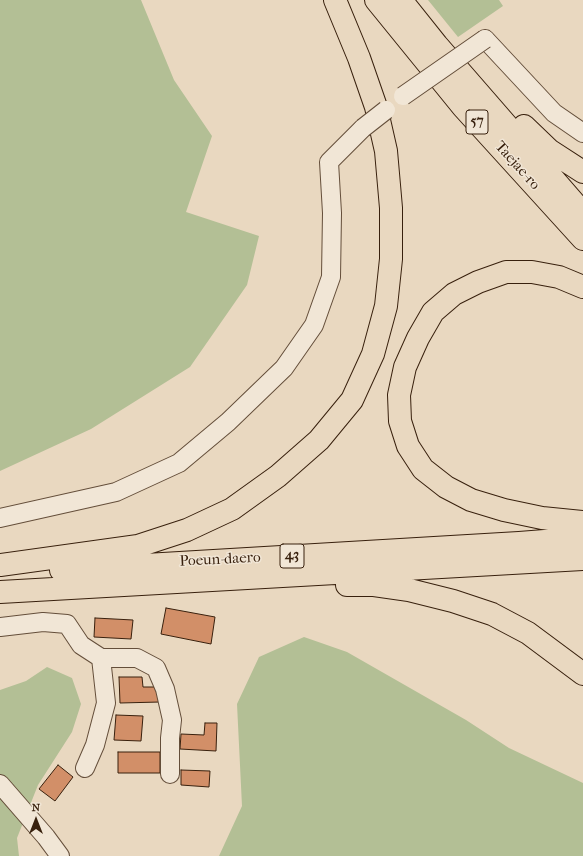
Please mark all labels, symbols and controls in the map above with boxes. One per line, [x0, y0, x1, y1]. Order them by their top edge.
road number: 57 [466, 110, 488, 134]
street label: Taejae-ro [491, 138, 543, 194]
road number: 43 [280, 544, 304, 568]
street label: Poeun-daero [179, 549, 261, 571]
north arrow [16, 800, 56, 840]
text: N [32, 801, 40, 814]

